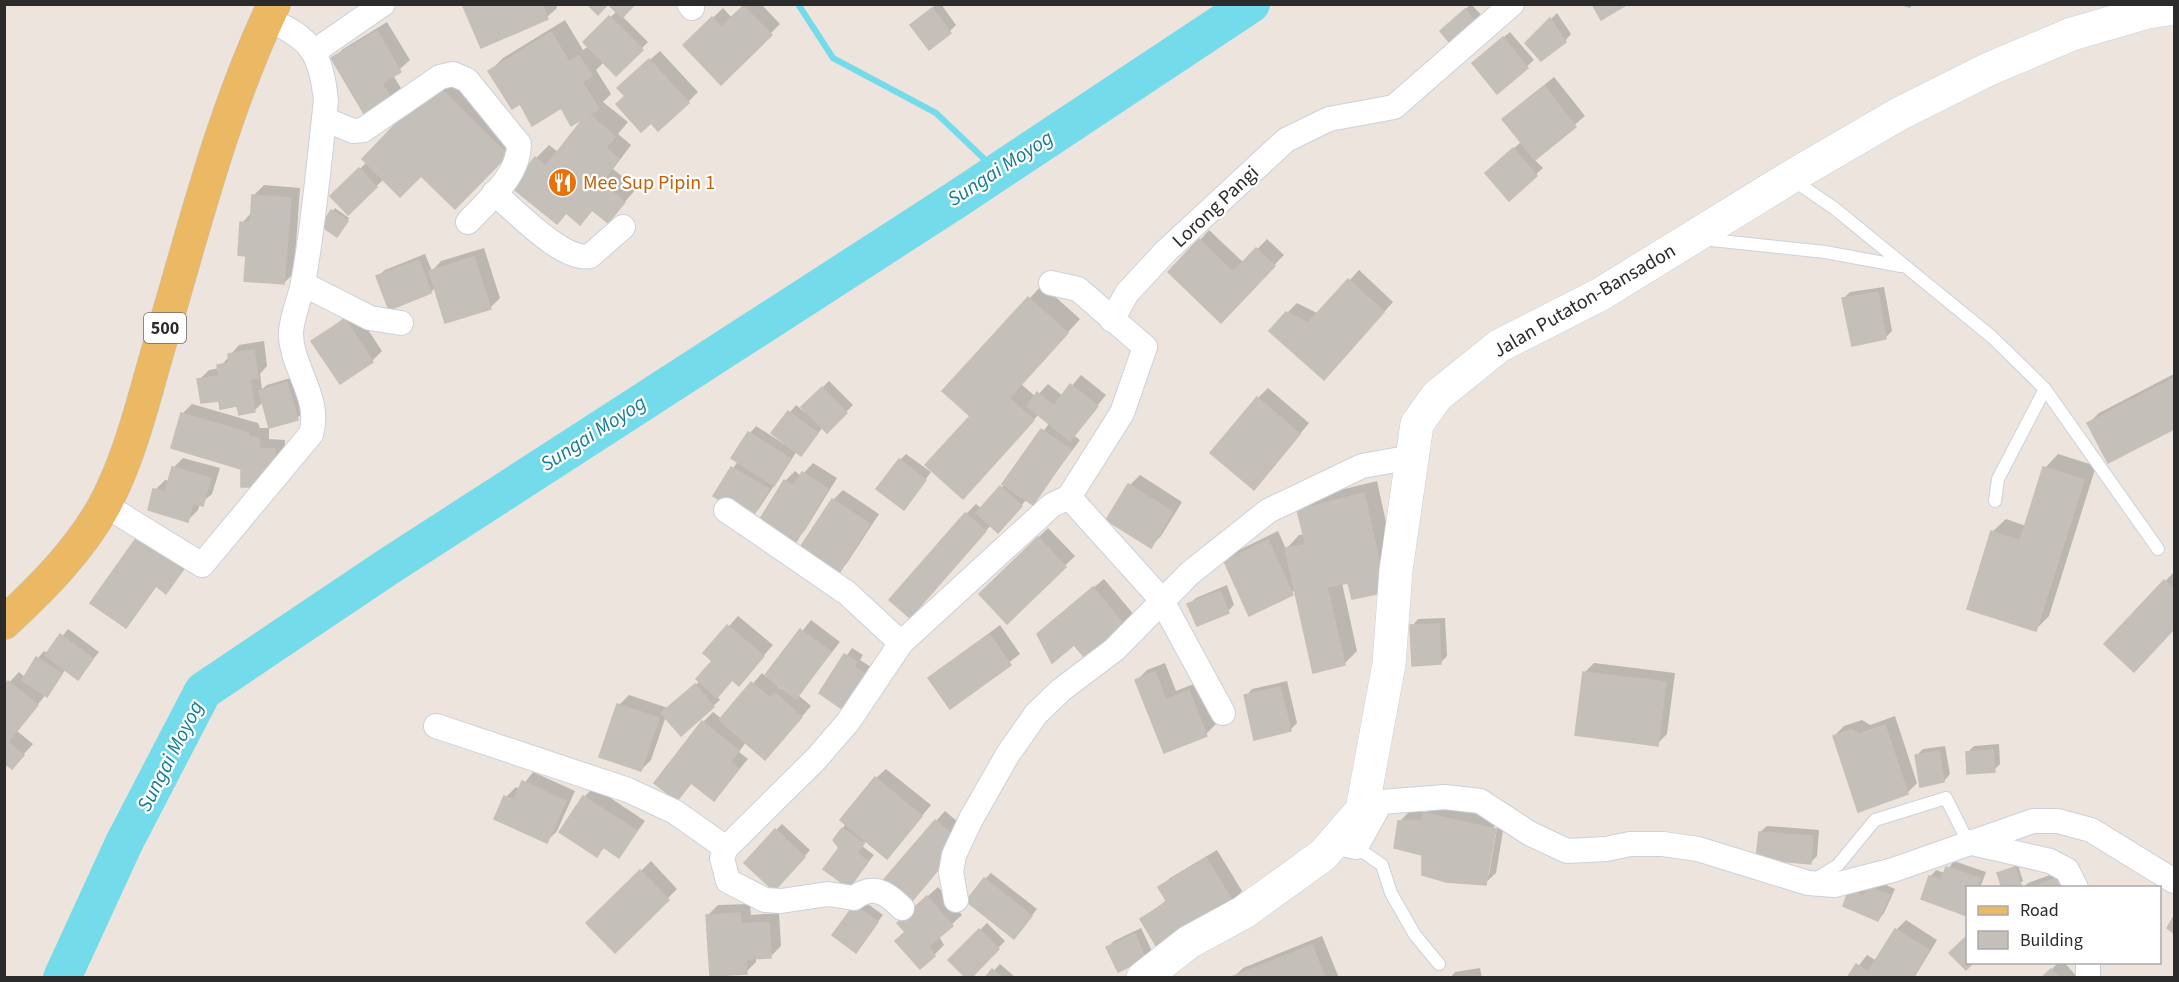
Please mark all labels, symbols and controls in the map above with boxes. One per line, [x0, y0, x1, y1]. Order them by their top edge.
water label: Sungai Moyog [941, 123, 1059, 213]
street label: Lorong Pangi [1166, 159, 1265, 254]
restaurant icon: Mee Sup Pipin 1 [546, 166, 578, 198]
place label: Mee Sup Pipin 1 [583, 169, 715, 197]
street label: Jalan Putaton-Bansadon [1488, 237, 1681, 365]
road number: 500 [144, 313, 186, 343]
water label: Sungai Moyog [534, 388, 652, 478]
water label: Sungai Moyog [129, 695, 211, 817]
legend [1966, 886, 2161, 964]
text: Road [2020, 898, 2059, 923]
text: Building [2020, 928, 2083, 953]

